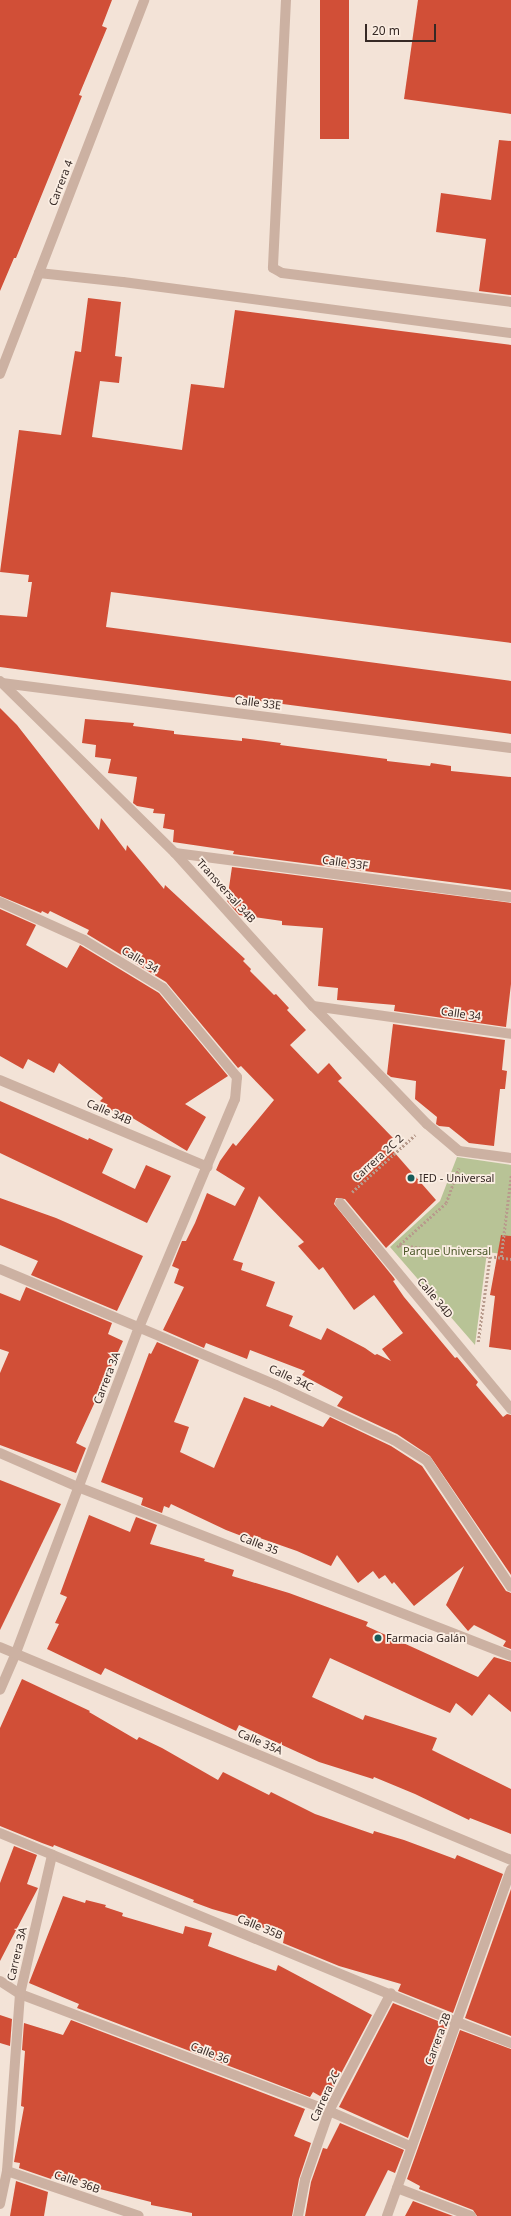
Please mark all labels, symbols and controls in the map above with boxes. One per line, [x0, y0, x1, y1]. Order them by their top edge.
scale bar [367, 16, 438, 42]
text: 20 m [372, 22, 400, 39]
street label: Carrera 4 [46, 158, 76, 208]
street label: Calle 33E [234, 694, 282, 712]
street label: Calle 33F [321, 853, 369, 873]
street label: Transversal 34B [194, 856, 258, 926]
street label: Calle 34 [119, 944, 161, 976]
street label: Calle 34 [440, 1005, 482, 1023]
street label: Calle 34B [85, 1097, 133, 1127]
street label: Carrera 2C 2 [350, 1132, 406, 1184]
place label: IED - Universal [419, 1171, 494, 1185]
marker: IED - Universal [406, 1173, 416, 1183]
park label: Parque Universal [403, 1244, 491, 1258]
street label: Calle 34D [414, 1275, 456, 1321]
street label: Carrera 3A [91, 1350, 123, 1406]
street label: Calle 34C [267, 1362, 315, 1394]
street label: Calle 35 [238, 1531, 280, 1557]
place label: Farmacia Galán [386, 1631, 466, 1645]
marker: Farmacia Galán [373, 1633, 383, 1643]
street label: Calle 35A [236, 1727, 284, 1757]
street label: Calle 35B [235, 1912, 285, 1942]
street label: Carrera 3A [4, 1926, 30, 1982]
street label: Carrera 2B [422, 2011, 454, 2067]
street label: Calle 36 [189, 2040, 231, 2066]
street label: Carrera 2C [307, 2068, 343, 2124]
street label: Calle 36B [52, 2168, 102, 2196]

